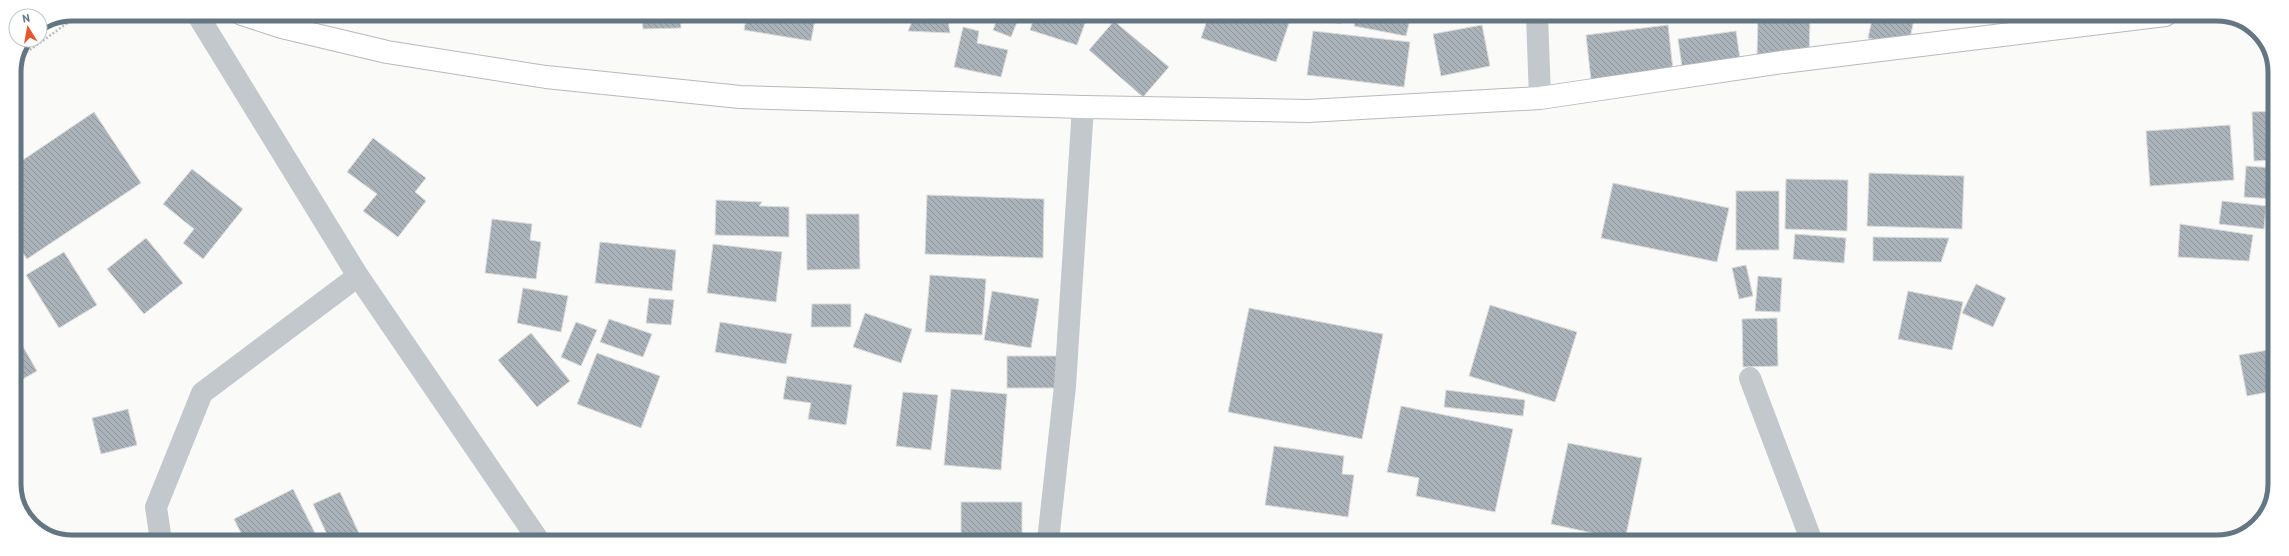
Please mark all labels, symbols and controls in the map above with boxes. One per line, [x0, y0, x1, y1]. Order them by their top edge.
north arrow [8, 8, 48, 48]
text: N [21, 11, 31, 25]

